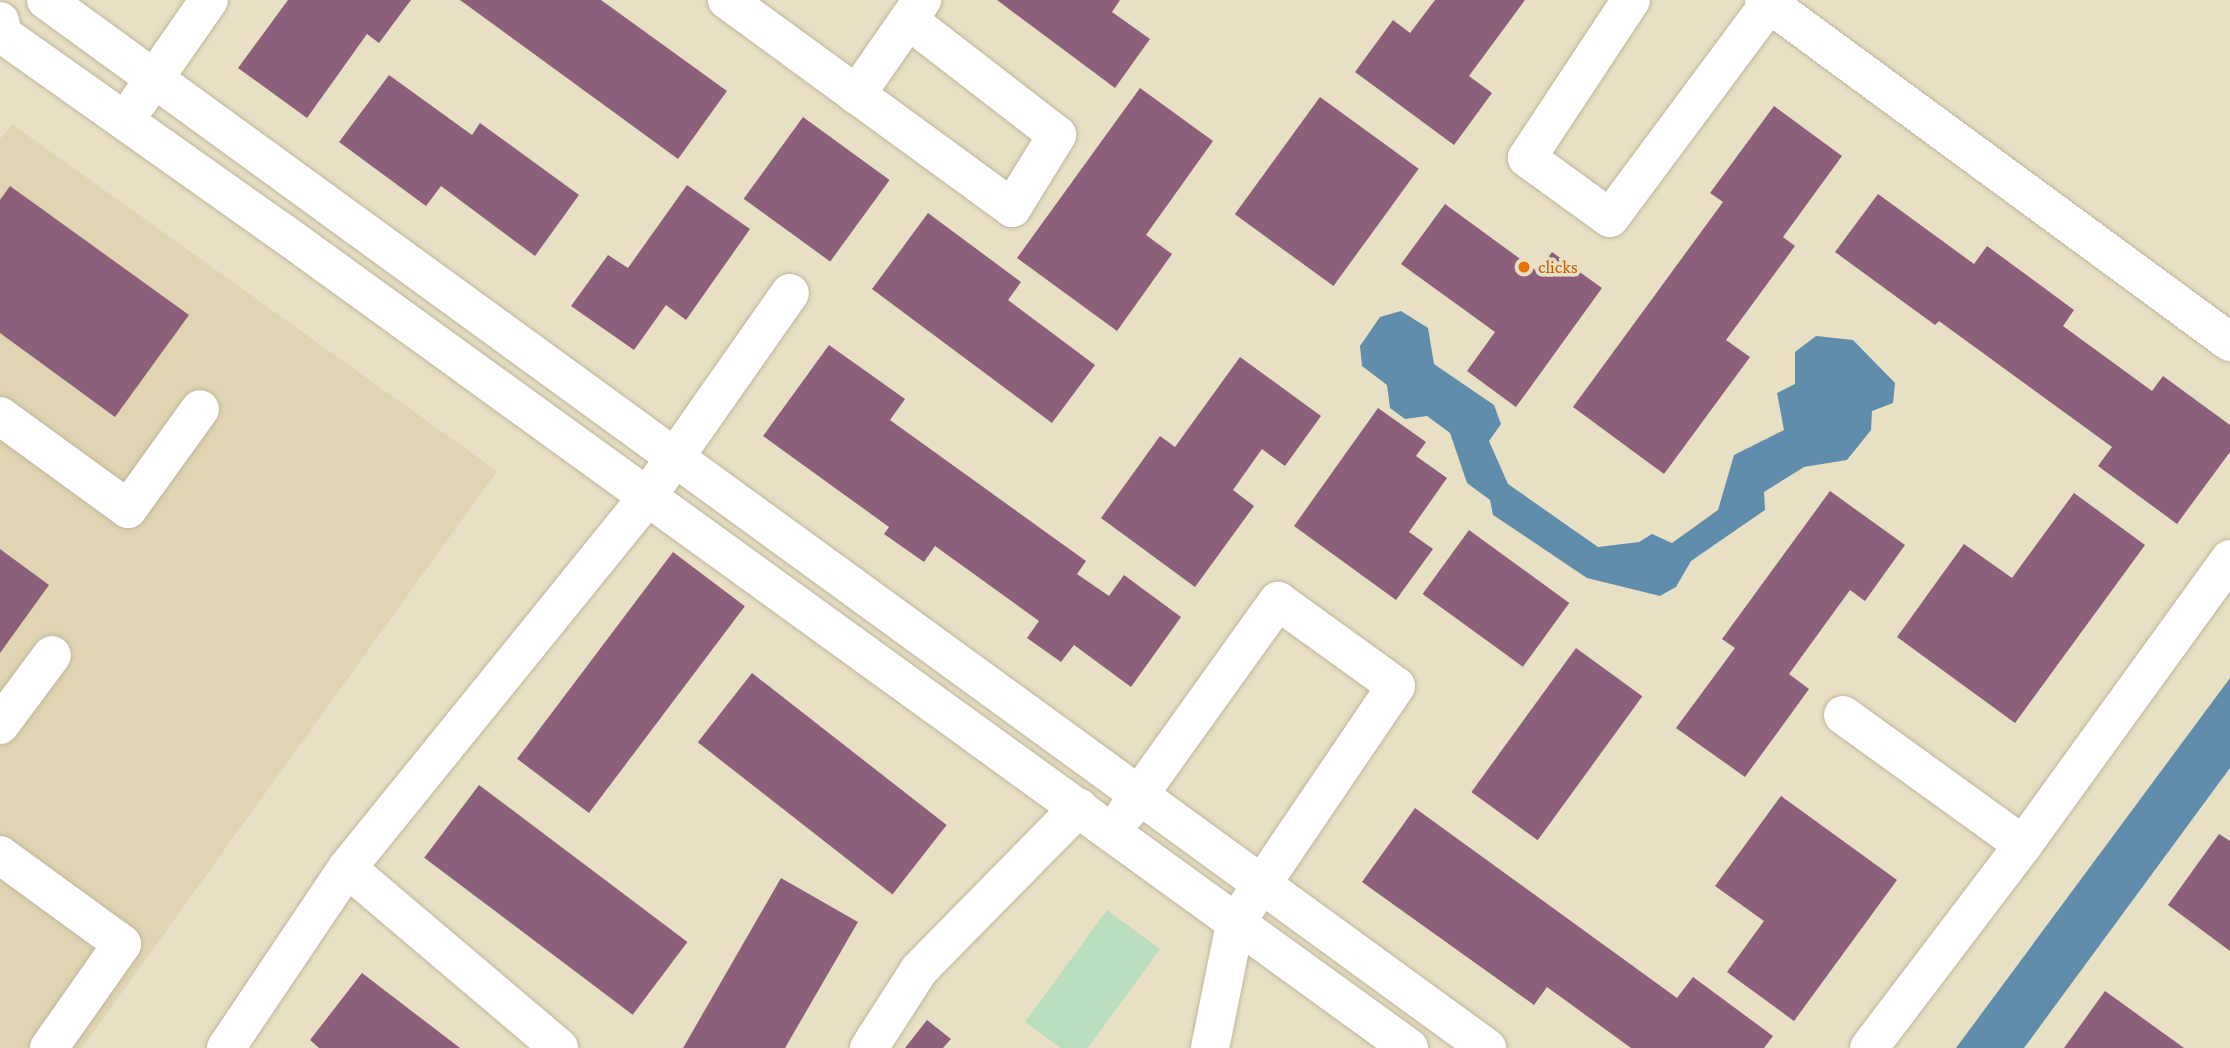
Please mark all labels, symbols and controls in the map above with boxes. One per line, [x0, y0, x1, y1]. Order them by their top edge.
place label: clicks [1538, 256, 1578, 278]
marker: clicks [1516, 259, 1532, 275]

